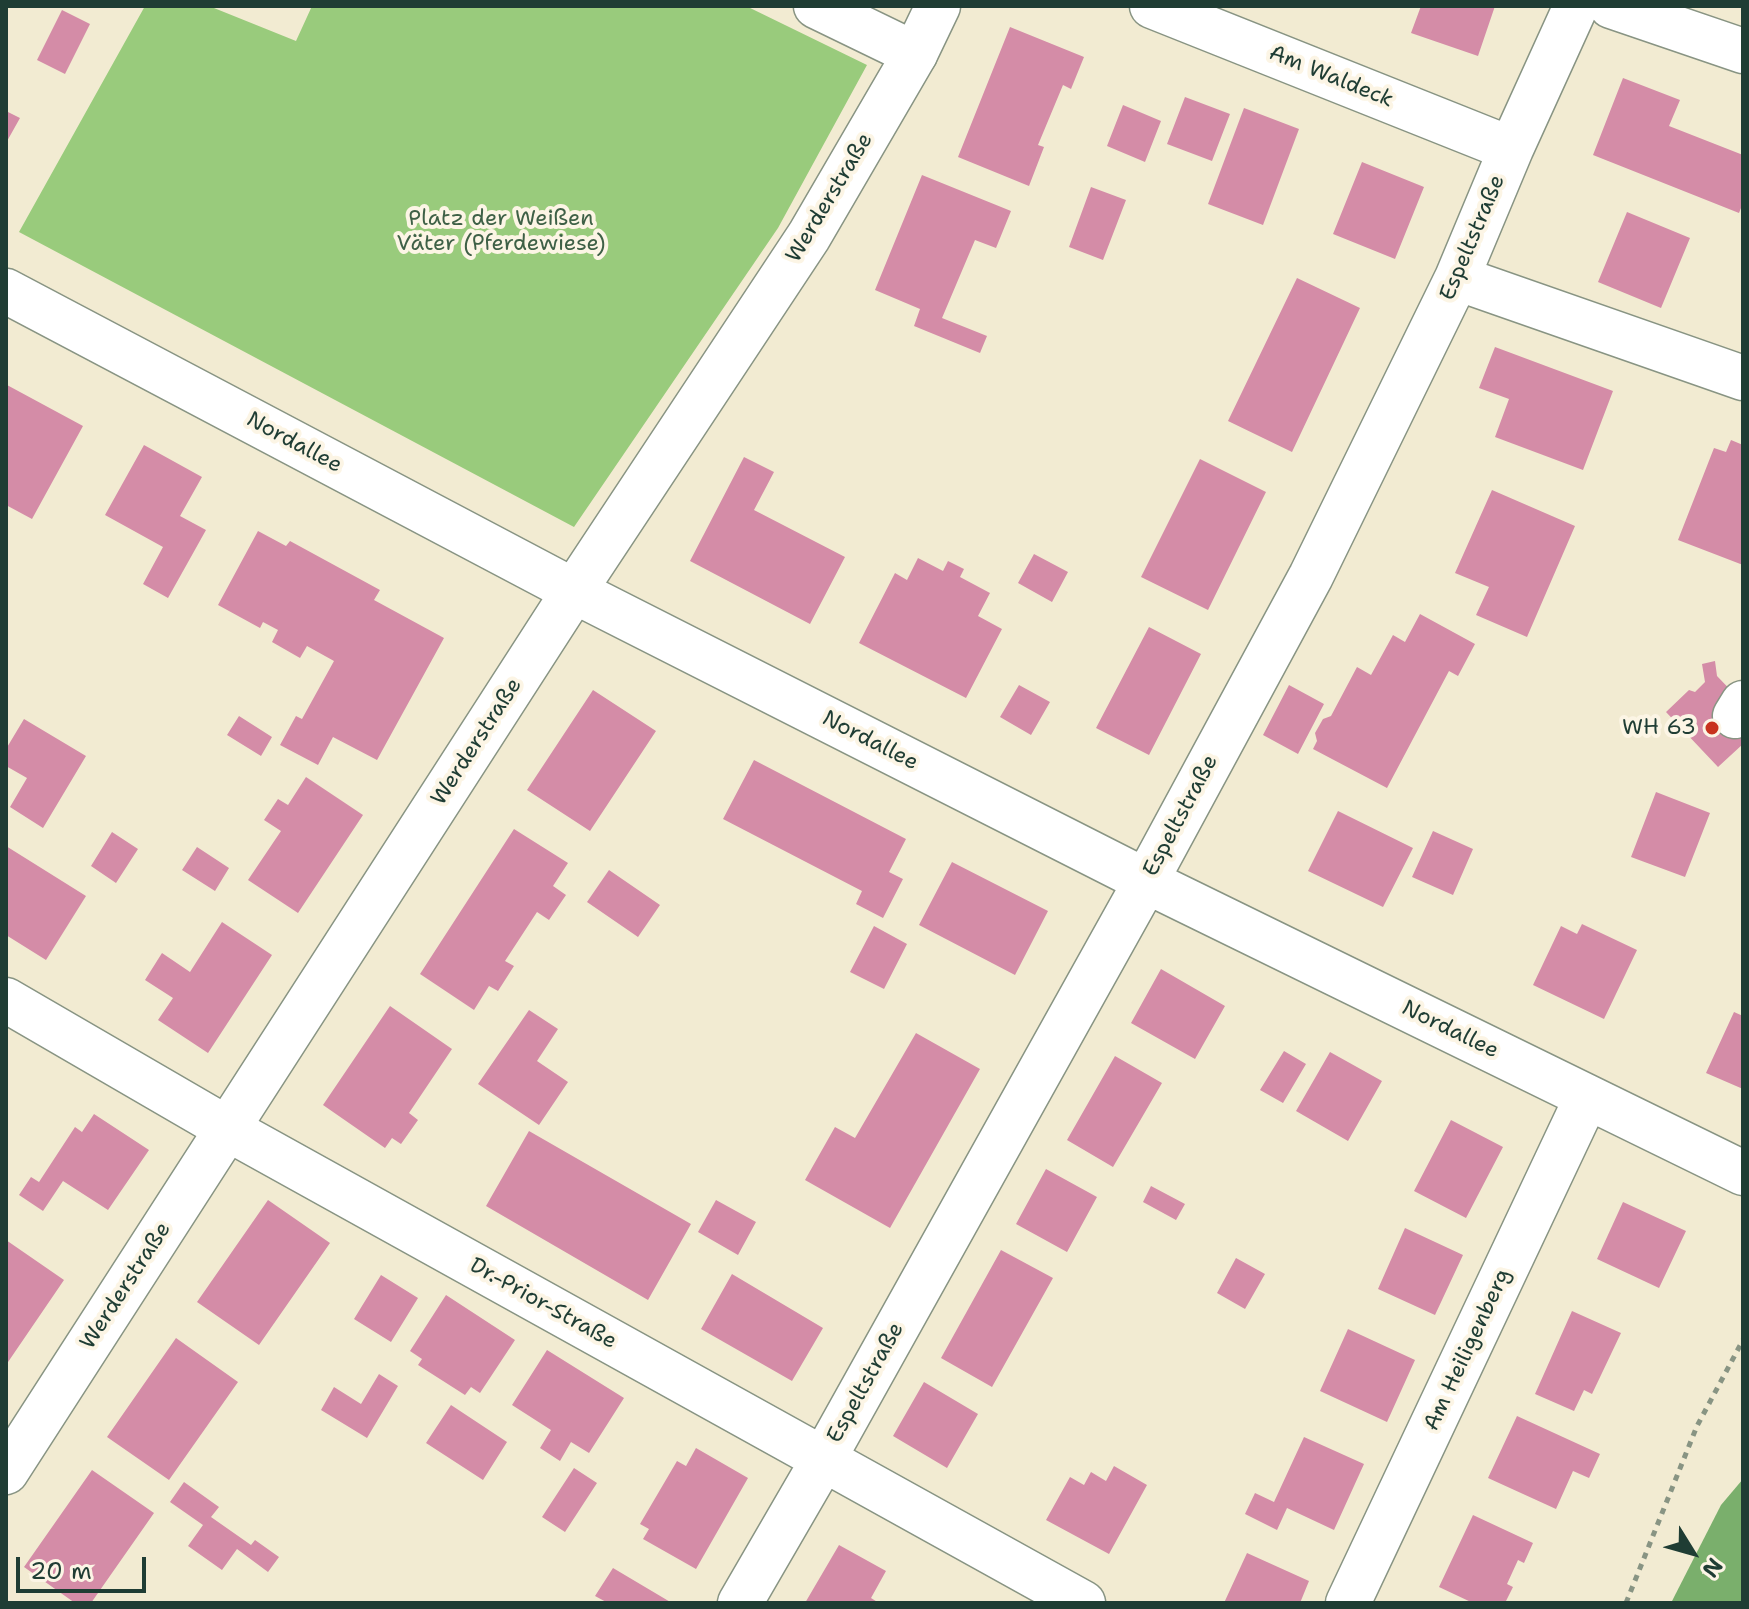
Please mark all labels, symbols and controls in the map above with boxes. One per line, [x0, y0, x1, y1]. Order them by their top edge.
street label: Am Waldeck [1265, 40, 1397, 114]
street label: Werderstraße [781, 128, 879, 268]
street label: Espeltstraße [1435, 171, 1511, 305]
park label: Platz der Weißen Väter (Pferdewiese) [396, 206, 606, 258]
street label: Nordallee [242, 407, 346, 479]
street label: Werderstraße [426, 673, 528, 811]
street label: Nordallee [818, 706, 922, 776]
place label: WH 63 [1622, 715, 1696, 741]
marker: WH 63 [1703, 719, 1721, 737]
street label: Espeltstraße [1138, 751, 1224, 881]
street label: Nordallee [1397, 995, 1503, 1065]
street label: Werderstraße [75, 1217, 177, 1355]
street label: Dr.-Prior-Straße [465, 1253, 621, 1355]
street label: Am Heiligenberg [1419, 1265, 1517, 1435]
street label: Espeltstraße [822, 1318, 910, 1448]
north arrow [1653, 1513, 1733, 1593]
scale bar [20, 1541, 150, 1591]
text: N [1696, 1552, 1729, 1583]
text: 20 m [30, 1555, 92, 1587]

